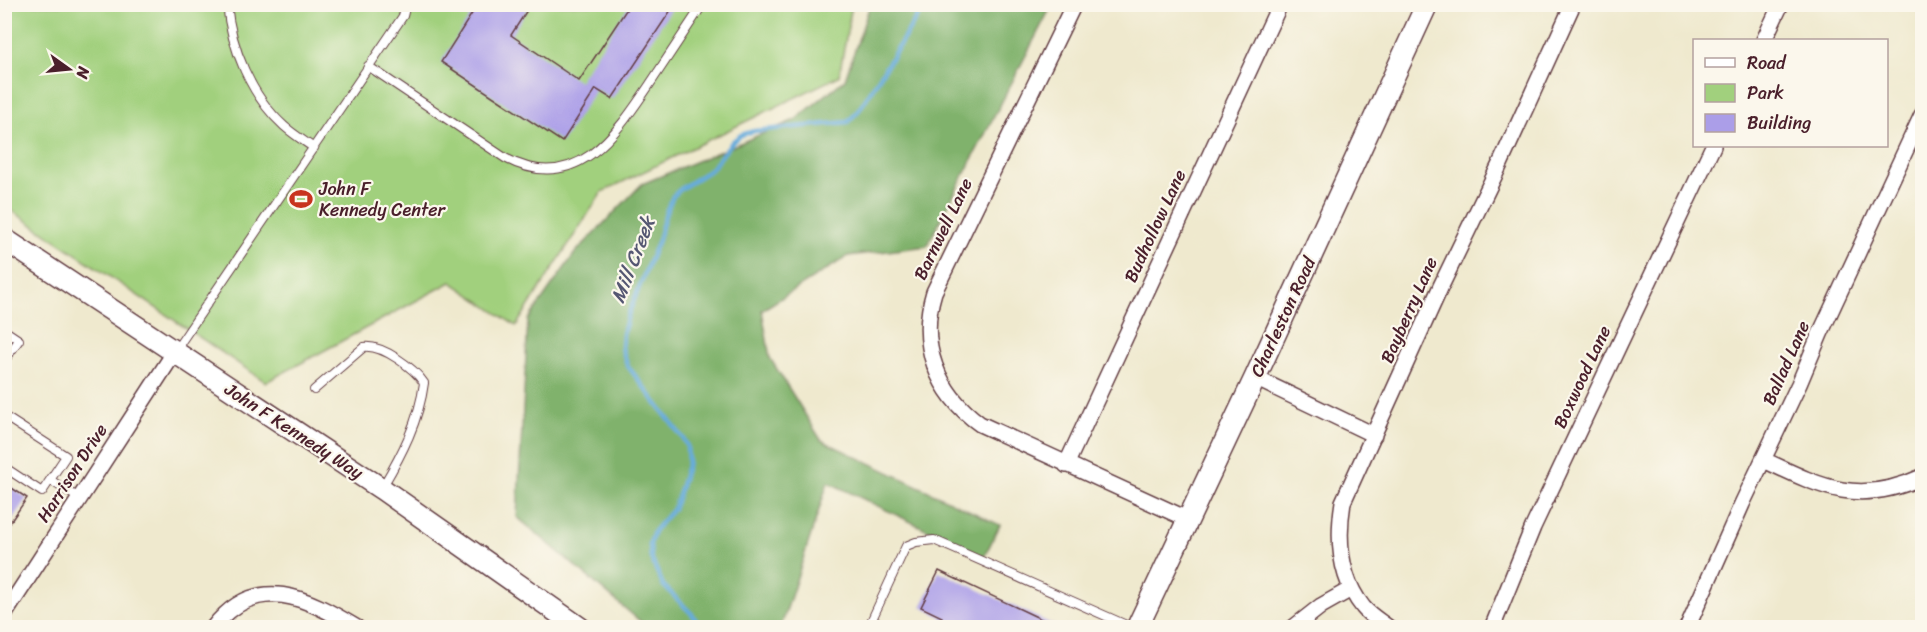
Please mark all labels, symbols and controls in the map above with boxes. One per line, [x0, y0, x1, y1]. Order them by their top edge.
north arrow [39, 39, 99, 99]
legend [1693, 39, 1888, 147]
text: Road [1747, 47, 1787, 79]
text: N [67, 63, 99, 83]
text: Park [1747, 77, 1784, 109]
text: Building [1747, 107, 1811, 139]
street label: Budhollow Lane [1115, 164, 1195, 288]
street label: Barnwell Lane [904, 172, 982, 286]
place label: John F Kennedy Center [318, 173, 446, 226]
sports icon: John F Kennedy Center [288, 186, 314, 212]
water label: Mill Creek [601, 210, 666, 308]
street label: Charleston Road [1241, 250, 1326, 382]
street label: Bayberry Lane [1371, 252, 1447, 368]
street label: Ballad Lane [1753, 315, 1819, 411]
street label: Boxwood Lane [1544, 320, 1620, 434]
street label: John F Kennedy Way [217, 373, 371, 488]
street label: Harrison Drive [28, 417, 116, 529]

